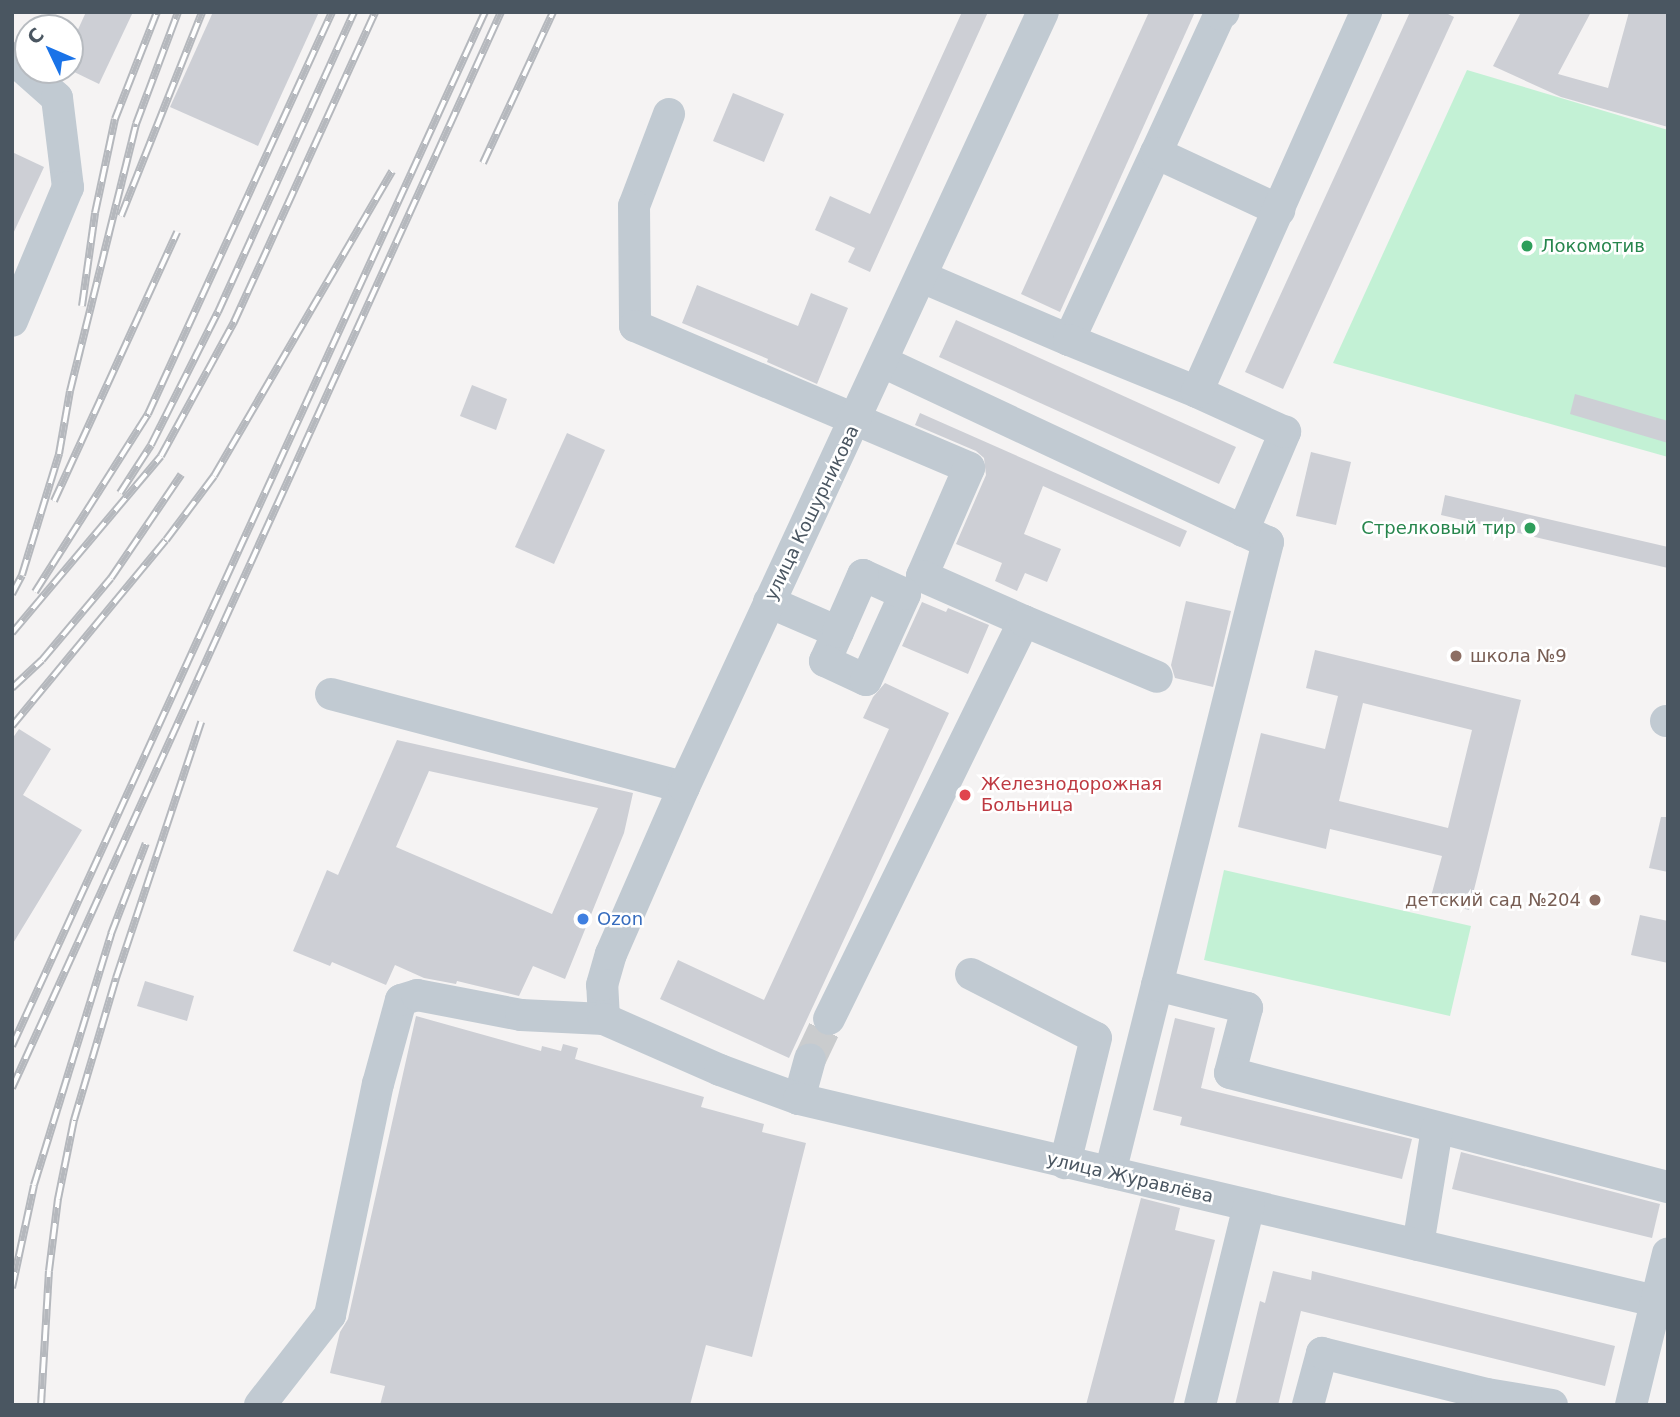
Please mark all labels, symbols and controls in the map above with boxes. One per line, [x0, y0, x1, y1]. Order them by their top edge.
north arrow [14, 14, 84, 84]
text: С [23, 23, 48, 48]
place label: Локомотив [1541, 235, 1645, 257]
marker: Локомотив [1519, 238, 1535, 254]
street label: улица Кошурникова [760, 422, 864, 604]
place label: Стрелковый тир [1361, 517, 1516, 539]
marker: Стрелковый тир [1522, 520, 1538, 536]
place label: школа №9 [1470, 645, 1567, 667]
marker: школа №9 [1448, 648, 1464, 664]
place label: Железнодорожная Больница [981, 774, 1162, 816]
marker: Железнодорожная Больница [955, 785, 975, 805]
place label: детский сад №204 [1405, 889, 1581, 911]
marker: детский сад №204 [1587, 892, 1603, 908]
place label: Ozon [597, 908, 643, 930]
marker: Ozon [575, 911, 591, 927]
street label: улица Журавлёва [1045, 1148, 1215, 1208]

